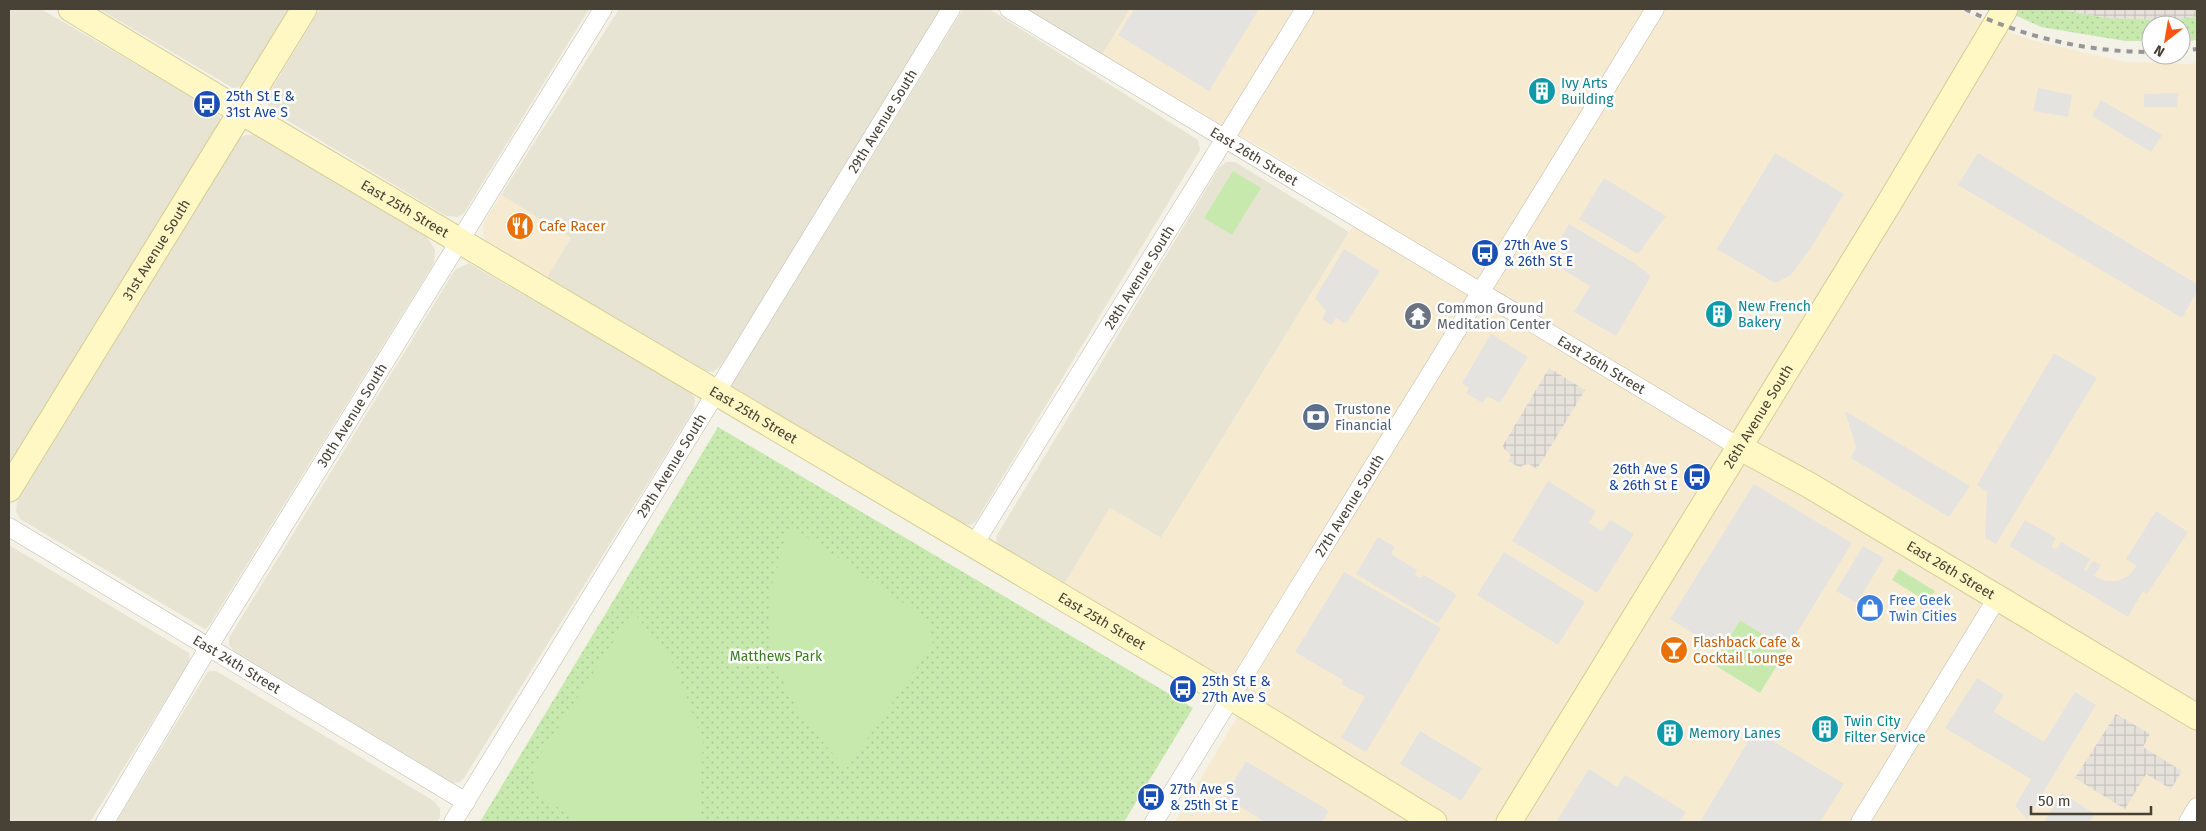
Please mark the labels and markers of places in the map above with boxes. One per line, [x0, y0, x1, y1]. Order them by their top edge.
place label: Ivy Arts Building [1561, 75, 1614, 108]
building icon: Ivy Arts Building [1527, 76, 1557, 106]
place label: 25th St E & 31st Ave S [226, 88, 295, 121]
bus stop icon: 25th St E & 31st Ave S [192, 89, 222, 119]
restaurant icon: Cafe Racer [505, 211, 535, 241]
place label: Cafe Racer [539, 218, 606, 235]
place label: 27th Ave S & 26th St E [1504, 237, 1573, 270]
bus stop icon: 27th Ave S & 26th St E [1470, 238, 1500, 268]
place label: New French Bakery [1738, 298, 1811, 331]
building icon: New French Bakery [1704, 299, 1734, 329]
place label: Common Ground Meditation Center [1437, 300, 1551, 333]
temple icon: Common Ground Meditation Center [1403, 301, 1433, 331]
place label: Trustone Financial [1335, 401, 1392, 434]
bank icon: Trustone Financial [1301, 402, 1331, 432]
place label: 26th Ave S & 26th St E [1609, 461, 1678, 494]
bus stop icon: 26th Ave S & 26th St E [1682, 462, 1712, 492]
place label: Free Geek Twin Cities [1889, 592, 1957, 625]
shop icon: Free Geek Twin Cities [1855, 593, 1885, 623]
place label: Flashback Cafe & Cocktail Lounge [1693, 634, 1801, 667]
bar icon: Flashback Cafe & Cocktail Lounge [1659, 635, 1689, 665]
place label: 25th St E & 27th Ave S [1202, 673, 1271, 706]
bus stop icon: 25th St E & 27th Ave S [1168, 674, 1198, 704]
place label: Twin City Filter Service [1844, 713, 1926, 746]
building icon: Twin City Filter Service [1810, 714, 1840, 744]
building icon: Memory Lanes [1655, 718, 1685, 748]
place label: Memory Lanes [1689, 725, 1781, 742]
place label: 27th Ave S & 25th St E [1170, 781, 1239, 814]
bus stop icon: 27th Ave S & 25th St E [1136, 782, 1166, 812]

